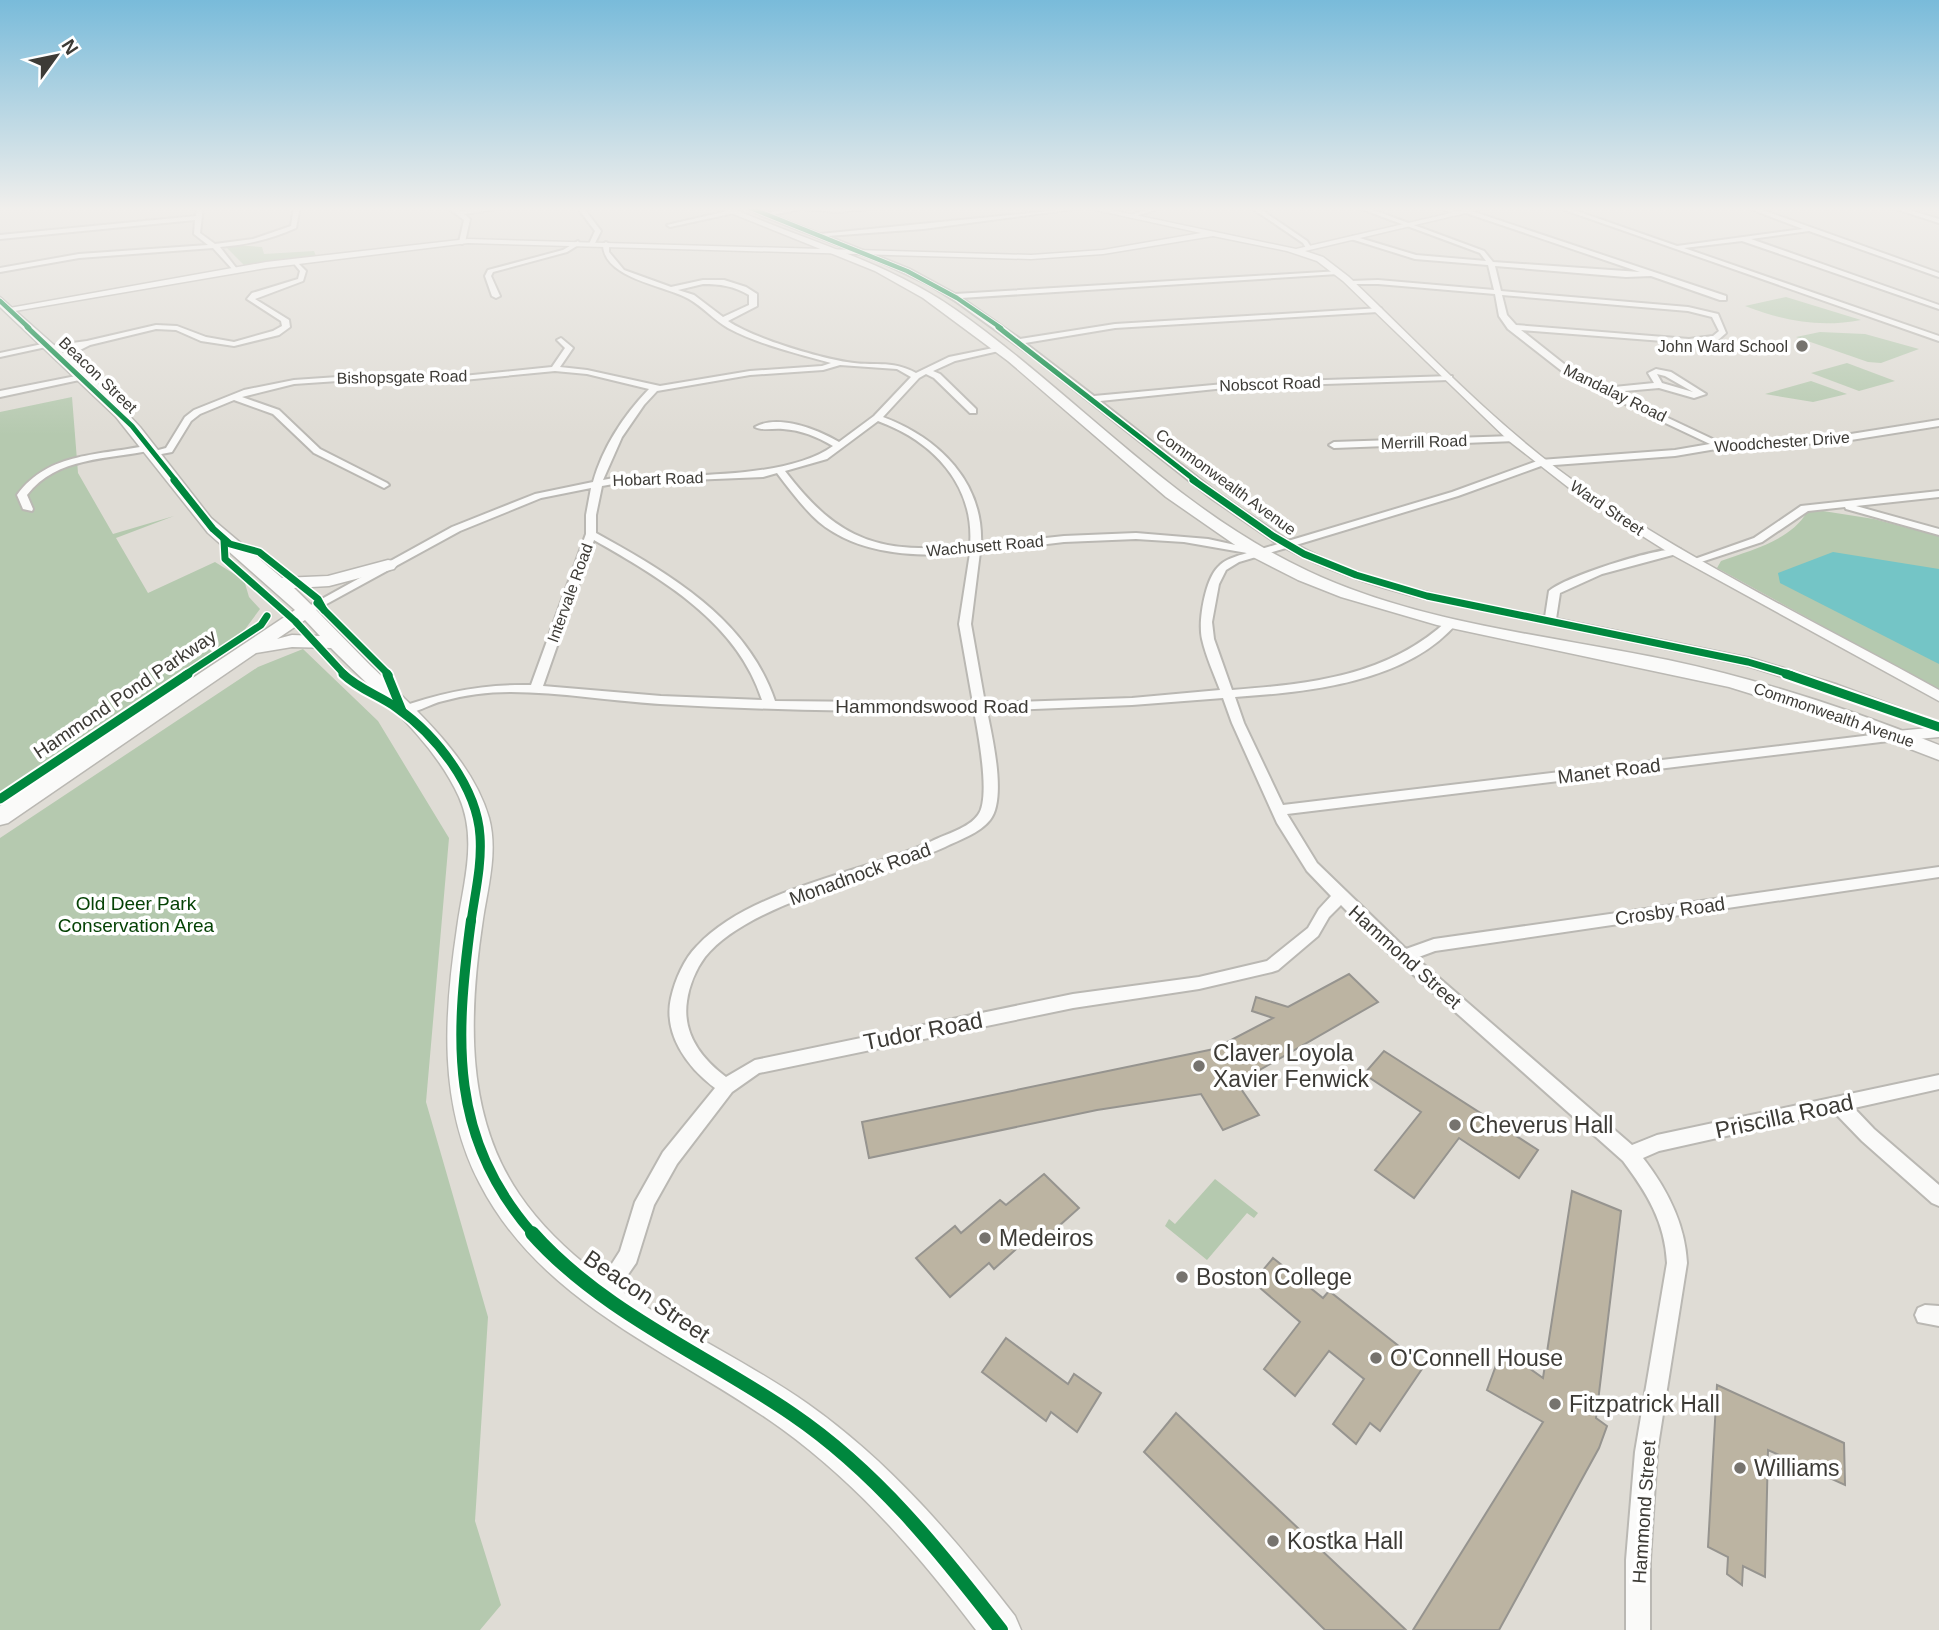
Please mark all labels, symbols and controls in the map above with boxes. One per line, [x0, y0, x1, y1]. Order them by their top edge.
north arrow [21, 21, 91, 91]
text: N [57, 36, 82, 58]
street label: Beacon Street [56, 334, 141, 417]
place label: John Ward School [1658, 338, 1788, 355]
marker: John Ward School [1794, 338, 1810, 354]
street label: Mandalay Road [1561, 361, 1669, 425]
street label: Bishopsgate Road [336, 367, 468, 387]
street label: Nobscot Road [1219, 374, 1321, 394]
street label: Commonwealth Avenue [1153, 426, 1299, 539]
street label: Woodchester Drive [1714, 429, 1850, 455]
street label: Merrill Road [1381, 432, 1467, 452]
street label: Hobart Road [612, 469, 704, 489]
street label: Ward Street [1567, 477, 1647, 539]
street label: Wachusett Road [926, 532, 1044, 560]
street label: Intervale Road [544, 541, 596, 645]
street label: Hammond Pond Parkway [30, 625, 221, 763]
street label: Commonwealth Avenue [1751, 680, 1917, 751]
street label: Hammondswood Road [835, 696, 1029, 717]
street label: Manet Road [1556, 754, 1662, 788]
street label: Monadnock Road [786, 839, 934, 909]
park label: Old Deer Park Conservation Area [58, 893, 215, 936]
street label: Crosby Road [1614, 893, 1726, 929]
street label: Hammond Street [1345, 901, 1466, 1013]
street label: Tudor Road [861, 1007, 985, 1055]
place label: Claver Loyola Xavier Fenwick [1213, 1040, 1369, 1092]
marker: Claver Loyola Xavier Fenwick [1191, 1058, 1207, 1074]
street label: Priscilla Road [1713, 1089, 1855, 1143]
place label: Cheverus Hall [1469, 1112, 1613, 1138]
marker: Cheverus Hall [1447, 1117, 1463, 1133]
place label: Medeiros [999, 1225, 1094, 1251]
marker: Medeiros [977, 1230, 993, 1246]
street label: Beacon Street [579, 1244, 715, 1348]
place label: Boston College [1196, 1264, 1352, 1290]
marker: Boston College [1174, 1269, 1190, 1285]
place label: O'Connell House [1390, 1345, 1563, 1371]
marker: O'Connell House [1368, 1350, 1384, 1366]
place label: Fitzpatrick Hall [1569, 1391, 1720, 1417]
marker: Fitzpatrick Hall [1547, 1396, 1563, 1412]
street label: Hammond Street [1629, 1439, 1660, 1584]
place label: Williams [1754, 1455, 1840, 1481]
marker: Williams [1732, 1460, 1748, 1476]
place label: Kostka Hall [1287, 1528, 1403, 1554]
marker: Kostka Hall [1265, 1533, 1281, 1549]

